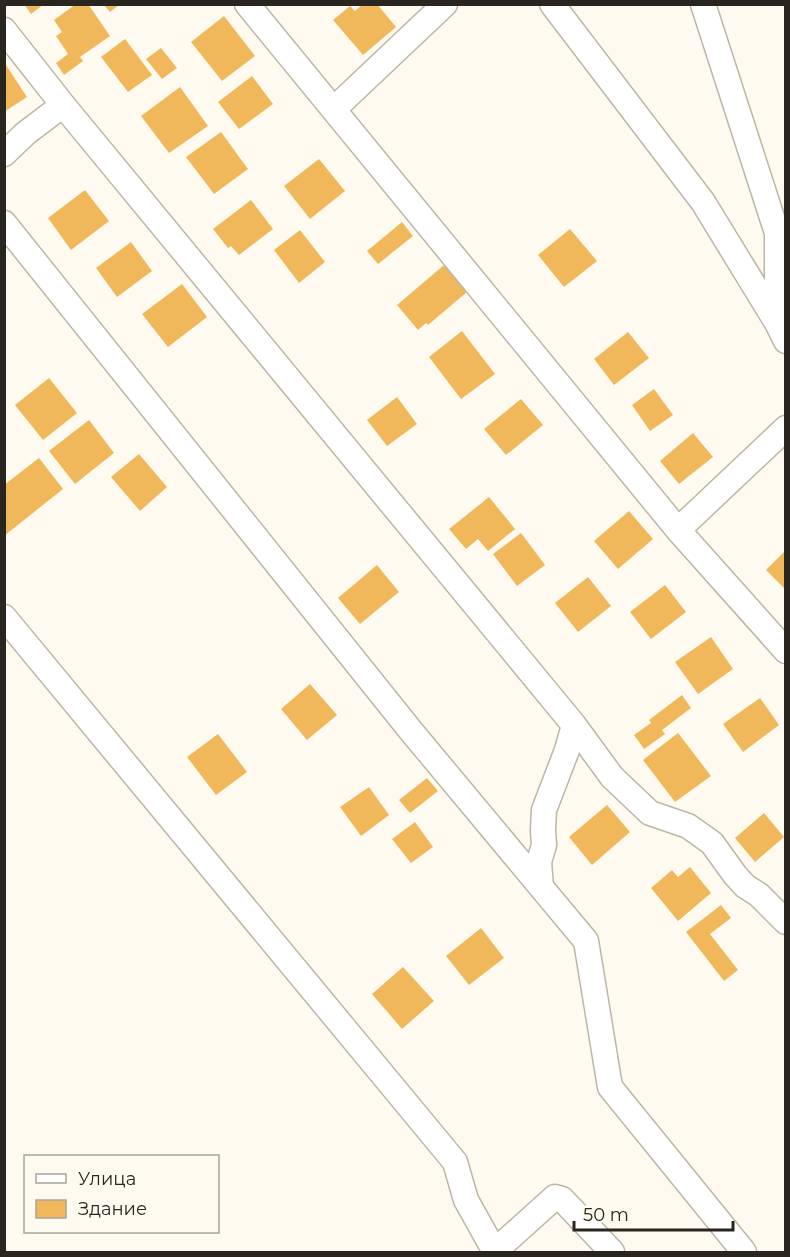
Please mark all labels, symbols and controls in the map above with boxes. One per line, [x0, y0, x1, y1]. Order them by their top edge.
legend [24, 1155, 219, 1233]
text: Улица [78, 1168, 136, 1190]
scale bar [574, 1194, 733, 1232]
text: Здание [78, 1198, 147, 1220]
text: 50 m [583, 1204, 629, 1226]

